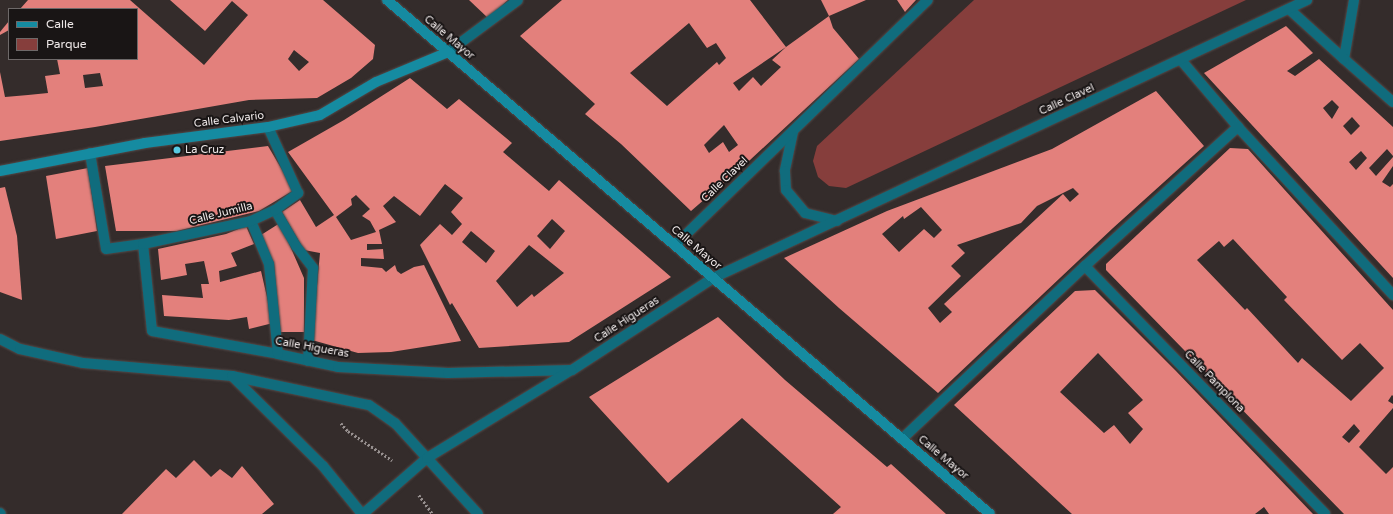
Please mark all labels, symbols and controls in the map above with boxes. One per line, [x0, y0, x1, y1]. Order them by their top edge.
legend [8, 8, 138, 60]
street label: Calle Mayor [421, 13, 477, 63]
text: Calle [46, 17, 74, 31]
text: Parque [46, 37, 87, 51]
street label: Calle Clavel [1037, 81, 1097, 119]
street label: Calle Calvario [193, 109, 265, 131]
place label: La Cruz [185, 143, 224, 157]
marker: La Cruz [172, 145, 182, 155]
street label: Calle Clavel [699, 155, 751, 205]
street label: Calle Jumilla [188, 200, 254, 228]
street label: Calle Mayor [668, 223, 724, 273]
street label: Calle Higueras [592, 294, 662, 346]
street label: Calle Higueras [274, 335, 350, 361]
street label: Calle Pamplona [1181, 348, 1247, 416]
street label: Calle Mayor [915, 433, 971, 483]

